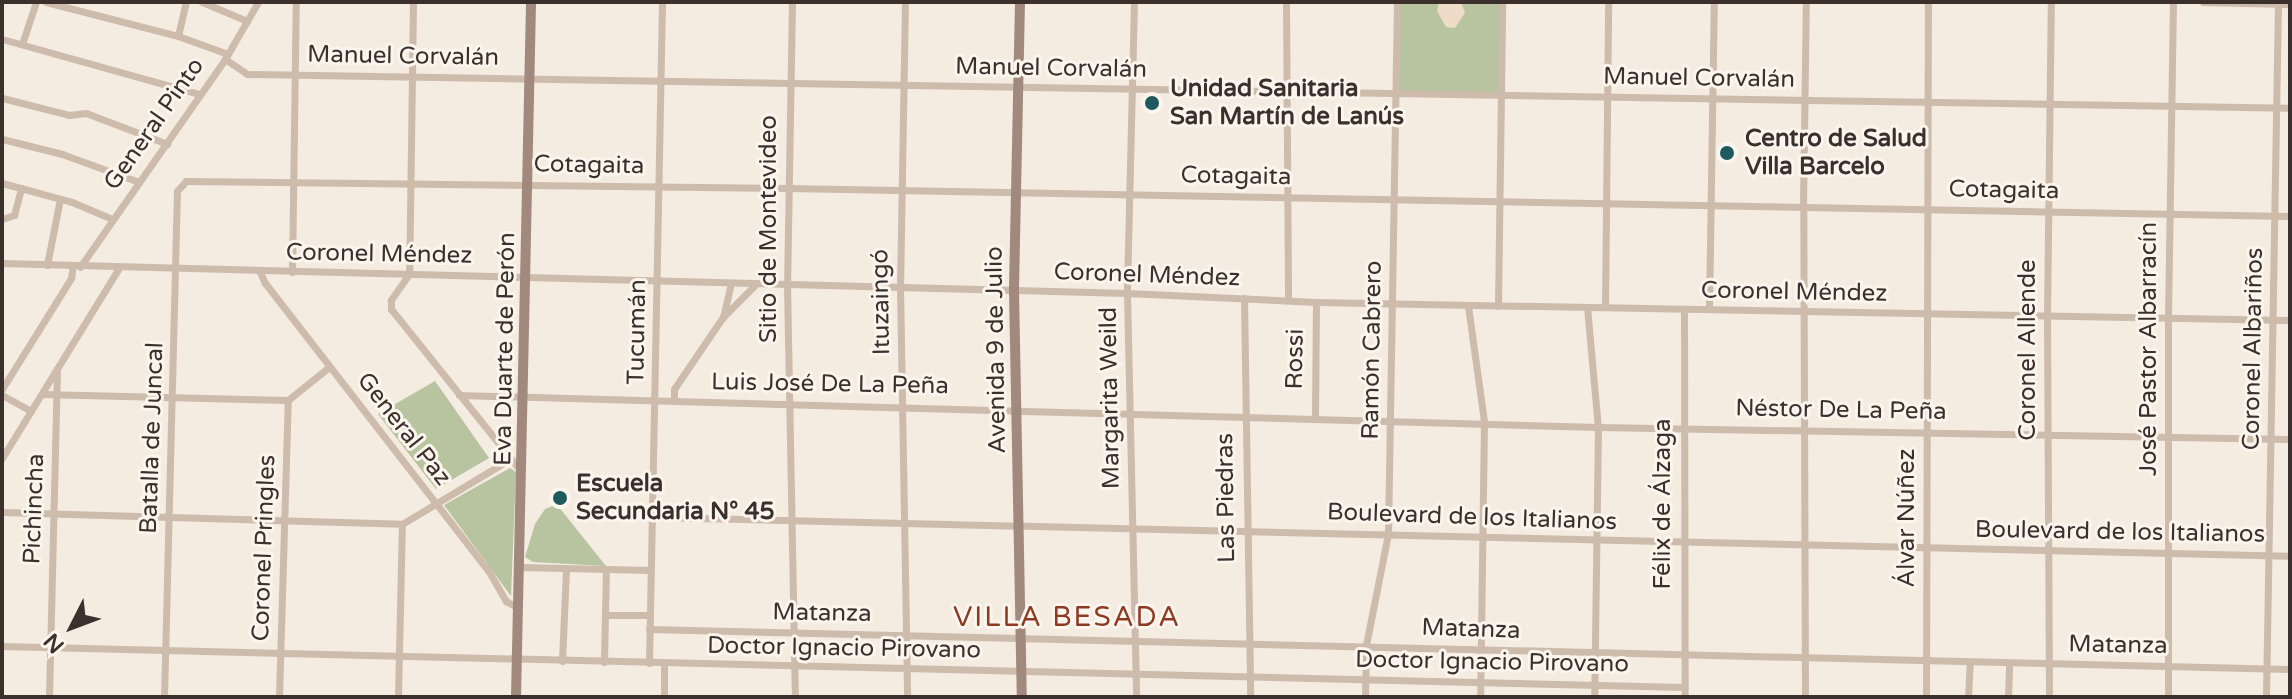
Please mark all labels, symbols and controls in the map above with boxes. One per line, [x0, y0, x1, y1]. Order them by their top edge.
street label: Manuel Corvalán [307, 40, 499, 72]
street label: General Pinto [98, 52, 210, 196]
street label: Manuel Corvalán [955, 52, 1147, 84]
street label: Manuel Corvalán [1603, 62, 1795, 94]
place label: Unidad Sanitaria San Martín de Lanús [1170, 75, 1404, 131]
marker: Unidad Sanitaria San Martín de Lanús [1141, 92, 1163, 114]
street label: Sitio de Montevideo [755, 115, 783, 343]
place label: Centro de Salud Villa Barcelo [1745, 125, 1927, 181]
marker: Centro de Salud Villa Barcelo [1716, 142, 1738, 164]
street label: Cotagaita [533, 150, 645, 180]
street label: Cotagaita [1180, 161, 1292, 191]
street label: Cotagaita [1948, 175, 2060, 205]
street label: José Pastor Albarracín [2135, 222, 2163, 476]
street label: Eva Duarte de Perón [489, 232, 521, 466]
street label: Coronel Méndez [286, 238, 472, 270]
street label: Avenida 9 de Julio [980, 246, 1012, 454]
street label: Coronel Albariños [2237, 247, 2269, 451]
street label: Ituzaingó [866, 249, 896, 355]
street label: Coronel Méndez [1053, 257, 1241, 293]
street label: Coronel Allende [2014, 259, 2042, 441]
street label: Ramón Cabrero [1356, 260, 1388, 440]
street label: Coronel Méndez [1701, 276, 1887, 308]
street label: Tucumán [622, 279, 652, 385]
street label: Margarita Weild [1094, 307, 1126, 489]
street label: Rossi [1280, 328, 1310, 390]
street label: Batalla de Juncal [134, 342, 170, 534]
street label: General Paz [351, 367, 457, 491]
street label: Luis José De La Peña [711, 368, 949, 400]
street label: Néstor De La Peña [1735, 394, 1947, 426]
street label: Félix de Álzaga [1649, 418, 1677, 590]
street label: Las Piedras [1210, 433, 1242, 563]
street label: Álvar Núñez [1893, 449, 1921, 587]
street label: Pichincha [18, 453, 50, 565]
street label: Coronel Pringles [246, 454, 282, 642]
place label: Escuela Secundaria N° 45 [576, 470, 775, 526]
marker: Escuela Secundaria N° 45 [551, 489, 569, 507]
street label: Boulevard de los Italianos [1327, 498, 1617, 536]
street label: Boulevard de los Italianos [1975, 515, 2265, 549]
north arrow [32, 587, 112, 667]
street label: Matanza [772, 598, 872, 628]
district label: VILLA BESADA [953, 600, 1181, 634]
street label: Matanza [1421, 613, 1521, 645]
text: N [39, 628, 70, 658]
street label: Matanza [2068, 630, 2168, 660]
street label: Doctor Ignacio Pirovano [707, 631, 981, 665]
street label: Doctor Ignacio Pirovano [1355, 645, 1629, 679]

